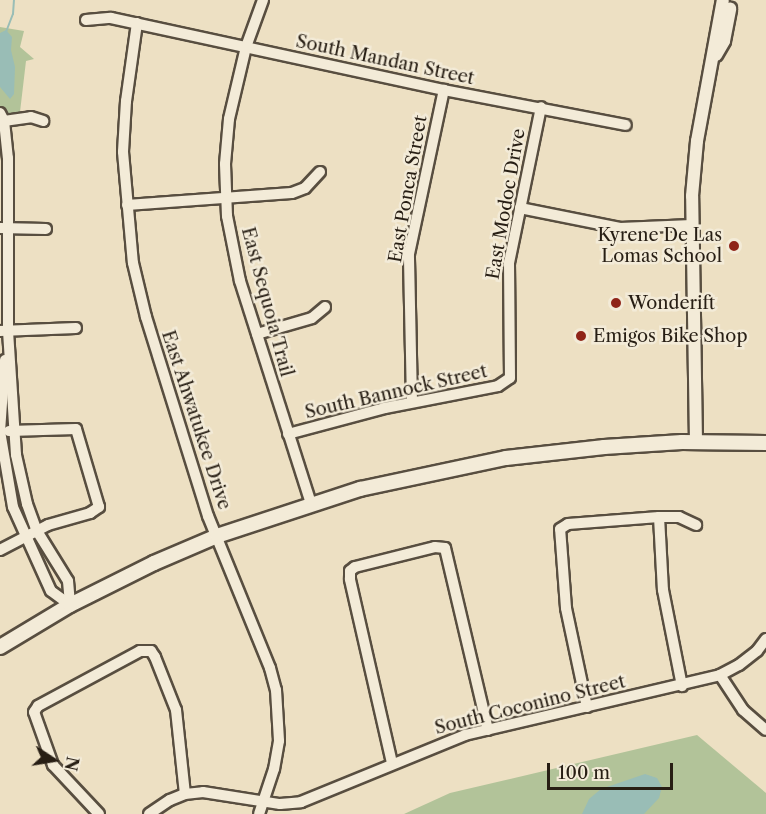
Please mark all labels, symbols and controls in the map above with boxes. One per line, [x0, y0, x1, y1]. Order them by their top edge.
street label: South Mandan Street [294, 31, 476, 89]
street label: East Ponca Street [384, 114, 432, 264]
street label: East Modoc Drive [482, 127, 530, 281]
street label: East Sequoia Trail [237, 225, 297, 379]
place label: Kyrene De Las Lomas School [597, 225, 722, 268]
marker: Kyrene De Las Lomas School [727, 239, 741, 253]
place label: Wonderift [628, 292, 715, 314]
marker: Wonderift [609, 296, 623, 310]
place label: Emigos Bike Shop [593, 325, 747, 347]
street label: East Ahwatukee Drive [157, 327, 235, 513]
marker: Emigos Bike Shop [574, 329, 588, 343]
street label: South Bannock Street [303, 360, 489, 424]
street label: South Coconino Street [432, 671, 628, 739]
north arrow [24, 730, 84, 790]
scale bar [550, 751, 676, 789]
text: N [60, 755, 83, 773]
text: 100 m [558, 762, 610, 784]

